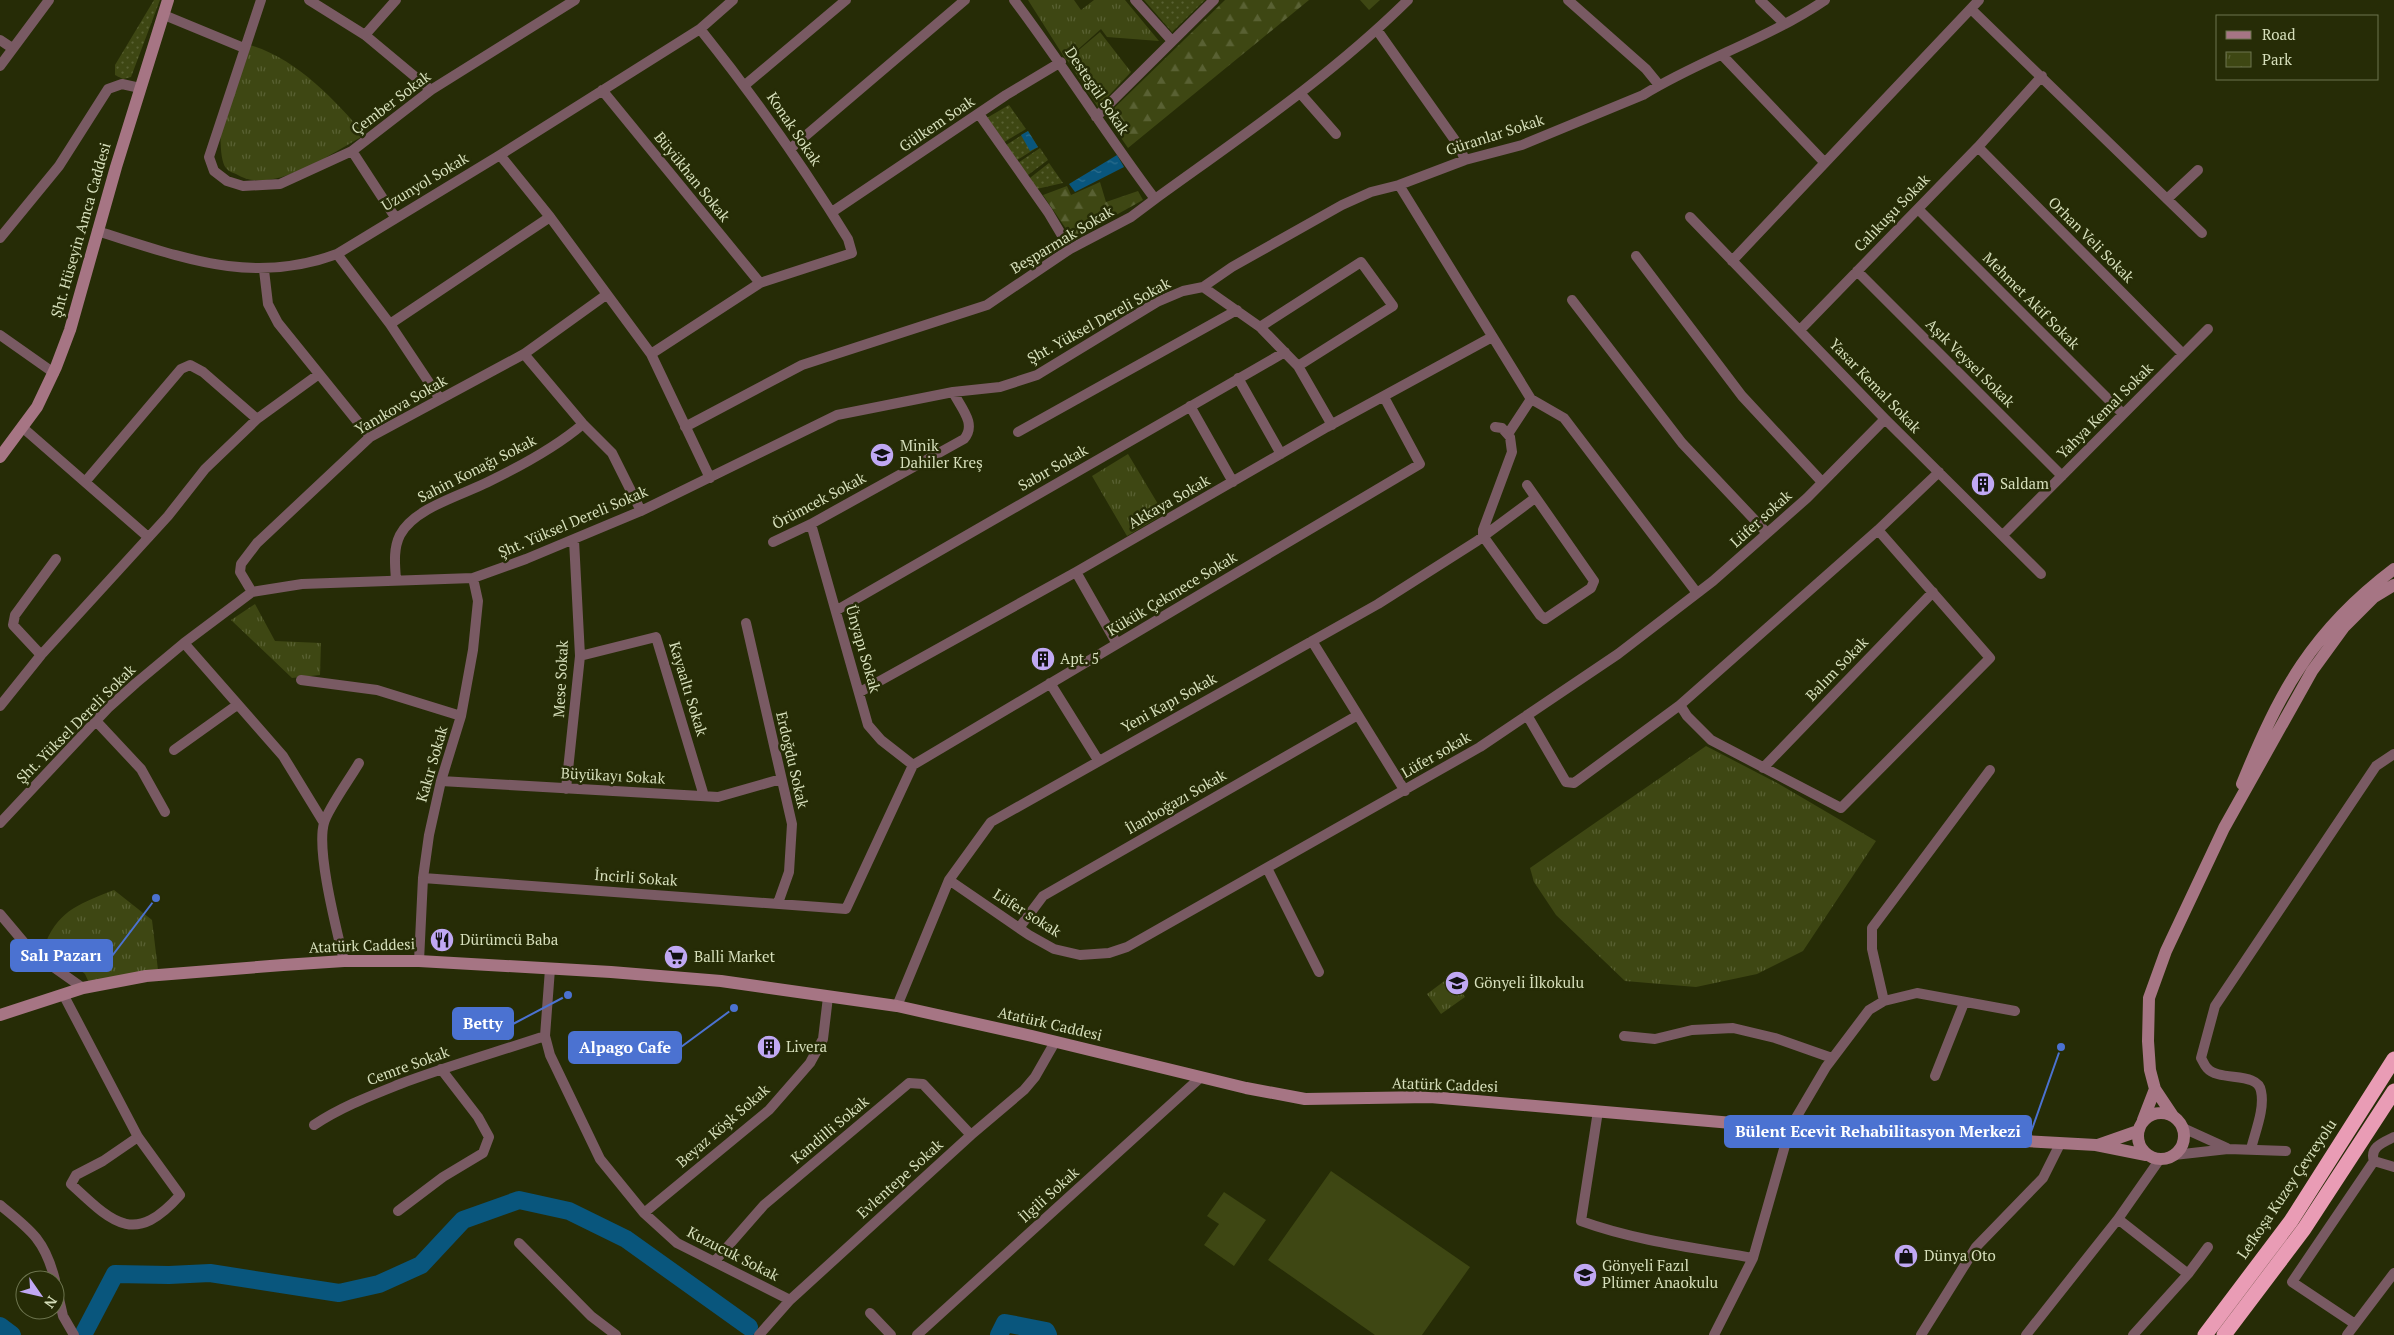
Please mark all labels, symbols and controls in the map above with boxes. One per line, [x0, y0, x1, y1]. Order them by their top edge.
legend [2216, 15, 2379, 80]
text: Road [2262, 24, 2295, 44]
street label: Destegül Sokak [1061, 43, 1135, 138]
text: Park [2262, 49, 2292, 69]
street label: Çember Sokak [347, 66, 434, 139]
street label: Konak Sokak [763, 88, 827, 169]
street label: Gülkem Soak [895, 90, 978, 156]
street label: Güranlar Sokak [1443, 109, 1547, 159]
street label: Büyükhan Sokak [650, 127, 735, 226]
street label: Şht. Hüseyin Amca Caddesi [45, 140, 115, 320]
street label: Uzunyol Sokak [377, 147, 472, 215]
street label: Calıkuşu Sokak [1849, 169, 1934, 256]
street label: Orhan Veli Sokak [2044, 192, 2139, 287]
street label: Beşparmak Sokak [1006, 200, 1117, 278]
street label: Mehmet Akif Sokak [1979, 247, 2085, 353]
street label: Şht. Yüksel Dereli Sokak [1023, 272, 1174, 368]
street label: Aşık Veysel Sokak [1922, 314, 2020, 411]
street label: Yasar Kemal Sokak [1825, 334, 1926, 437]
street label: Yahya Kemal Sokak [2052, 358, 2157, 463]
street label: Yanıkova Sokak [351, 370, 450, 439]
street label: Sahin Konağı Sokak [414, 429, 540, 507]
place label: Minik Dahiler Kreş [900, 435, 983, 472]
street label: Sabır Sokak [1014, 439, 1091, 495]
school or university icon: Minik Dahiler Kreş [869, 442, 895, 468]
street label: Örümcek Sokak [768, 467, 869, 533]
street label: Akkaya Sokak [1124, 469, 1213, 533]
building icon: Saldam [1970, 471, 1996, 497]
place label: Saldam [2000, 473, 2049, 493]
street label: Şht. Yüksel Dereli Sokak [495, 480, 651, 562]
street label: Lüfer sokak [1725, 485, 1796, 551]
street label: Kükük Çekmece Sokak [1103, 546, 1240, 640]
street label: Ünyapı Sokak [842, 603, 886, 695]
street label: Balım Sokak [1801, 632, 1872, 705]
street label: Mese Sokak [548, 639, 572, 718]
street label: Kayaaltı Sokak [665, 639, 713, 739]
building icon: Apt. 5 [1030, 646, 1056, 672]
place label: Apt. 5 [1060, 648, 1099, 668]
street label: Şht. Yüksel Dereli Sokak [11, 659, 139, 787]
street label: Yeni Kapı Sokak [1117, 668, 1220, 737]
street label: Erdoğdu Sokak [772, 709, 814, 810]
street label: Kakır Sokak [411, 723, 452, 804]
street label: Lüfer sokak [1397, 726, 1474, 782]
street label: Büyükayı Sokak [560, 762, 666, 788]
street label: İlanboğazı Sokak [1122, 764, 1230, 838]
street label: İncirli Sokak [594, 864, 679, 890]
street label: Lüfer sokak [990, 883, 1065, 941]
restaurant icon: Dürümcü Baba [429, 927, 455, 953]
place label: Dürümcü Baba [460, 929, 559, 949]
street label: Atatürk Caddesi [308, 933, 416, 957]
callout: Salı Pazarı [11, 940, 112, 971]
text: Salı Pazarı [20, 944, 102, 966]
supermarket icon: Balli Market [663, 944, 689, 970]
place label: Balli Market [694, 946, 775, 966]
school or university icon: Gönyeli İlkokulu [1444, 970, 1470, 996]
place label: Gönyeli İlkokulu [1474, 972, 1585, 992]
street label: Atatürk Caddesi [996, 1001, 1104, 1045]
callout: Betty [453, 1008, 513, 1039]
text: Betty [463, 1012, 504, 1034]
callout: Alpago Cafe [569, 1032, 681, 1063]
building icon: Livera [756, 1034, 782, 1060]
text: Alpago Cafe [579, 1036, 671, 1058]
place label: Livera [786, 1036, 827, 1056]
street label: Cemre Sokak [364, 1041, 452, 1089]
street label: Atatürk Caddesi [1391, 1072, 1499, 1096]
street label: Beyaz Köşk Sokak [671, 1079, 773, 1171]
street label: Kandilli Sokak [786, 1091, 873, 1168]
street label: Lefkoşa Kuzey Çevreyolu [2232, 1114, 2341, 1262]
callout: Bülent Ecevit Rehabilitasyon Merkezi [1725, 1116, 2031, 1147]
text: Bülent Ecevit Rehabilitasyon Merkezi [1735, 1120, 2021, 1142]
street label: Evlentepe Sokak [852, 1134, 947, 1222]
street label: İlgili Sokak [1014, 1162, 1083, 1227]
street label: Kuzucuk Sokak [684, 1221, 783, 1285]
shop icon: Dünya Oto [1893, 1243, 1919, 1269]
place label: Dünya Oto [1924, 1245, 1996, 1265]
place label: Gönyeli Fazıl Plümer Anaokulu [1602, 1255, 1719, 1292]
school or university icon: Gönyeli Fazıl Plümer Anaokulu [1572, 1262, 1598, 1288]
north arrow [15, 1270, 65, 1320]
text: N [40, 1293, 62, 1313]

